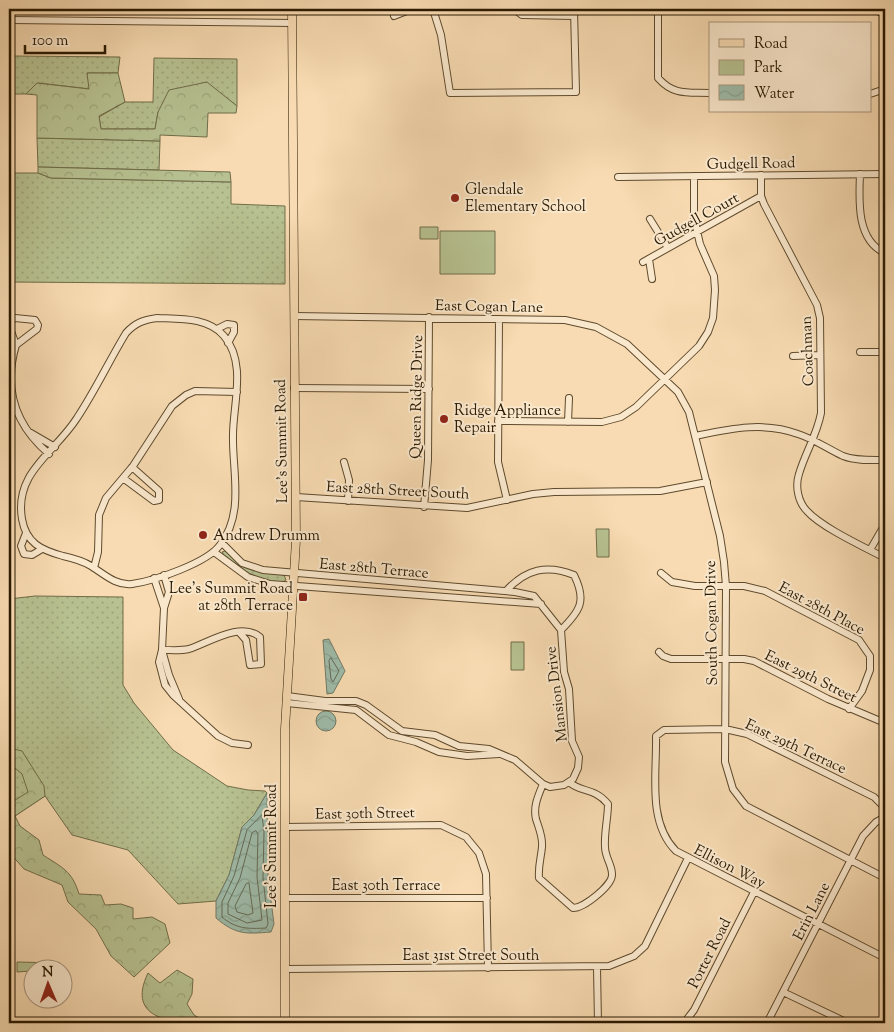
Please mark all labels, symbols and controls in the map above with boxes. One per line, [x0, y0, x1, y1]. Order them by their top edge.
scale bar [25, 22, 105, 54]
legend [709, 22, 872, 112]
text: 100 m [32, 31, 69, 52]
text: Road [754, 34, 788, 55]
text: Park [754, 58, 783, 79]
text: Water [754, 84, 795, 105]
street label: Gudgell Road [707, 153, 796, 176]
place label: Glendale Elementary School [465, 180, 586, 218]
street label: Gudgell Court [650, 188, 743, 252]
marker: Glendale Elementary School [449, 192, 461, 204]
street label: East Cogan Lane [435, 296, 543, 319]
street label: Coachman [797, 315, 820, 386]
street label: Queen Ridge Drive [406, 335, 429, 459]
street label: Lee's Summit Road [271, 378, 294, 503]
place label: Ridge Appliance Repair [454, 401, 561, 439]
marker: Ridge Appliance Repair [438, 413, 450, 425]
street label: East 28th Street South [326, 477, 470, 506]
place label: Andrew Drumm [213, 526, 321, 547]
marker: Andrew Drumm [197, 529, 209, 541]
street label: East 28th Terrace [318, 554, 429, 585]
street label: South Cogan Drive [701, 560, 724, 686]
street label: East 28th Place [774, 578, 868, 641]
place label: Lee's Summit Road at 28th Terrace [169, 579, 294, 617]
marker: Lee's Summit Road at 28th Terrace [297, 591, 309, 603]
street label: Mansion Drive [541, 645, 574, 743]
street label: East 29th Street [761, 646, 860, 709]
street label: East 29th Terrace [741, 715, 849, 780]
street label: Lee's Summit Road [262, 783, 283, 908]
street label: East 30th Street [315, 803, 415, 826]
street label: Ellison Way [690, 840, 769, 895]
street label: East 30th Terrace [331, 876, 441, 897]
street label: Erin Lane [789, 879, 836, 944]
street label: Porter Road [684, 914, 737, 992]
street label: East 31st Street South [402, 946, 540, 967]
north arrow [22, 960, 72, 1010]
text: N [42, 963, 54, 983]

